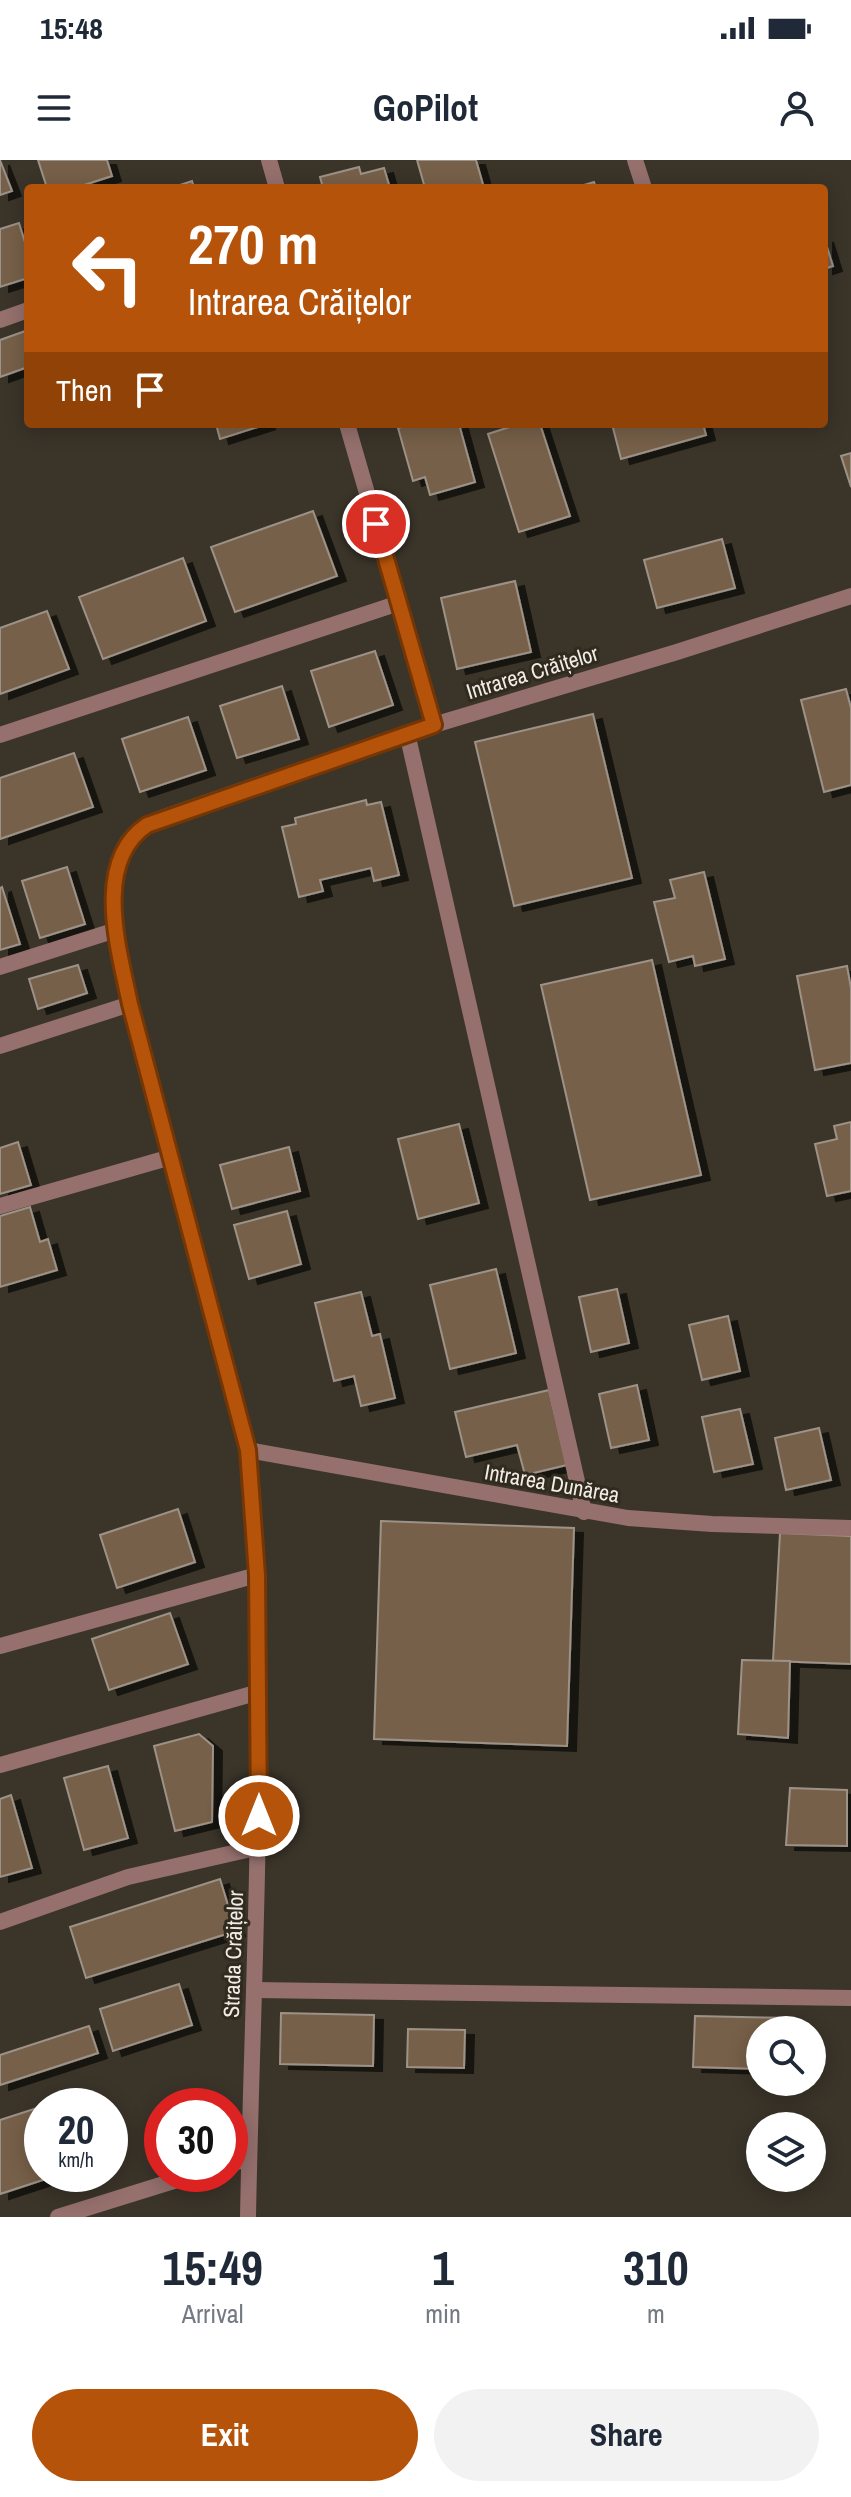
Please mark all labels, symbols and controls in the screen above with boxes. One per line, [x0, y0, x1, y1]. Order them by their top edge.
text: 15:48 [40, 8, 103, 48]
text: GoPilot [373, 84, 478, 132]
icon: menu [32, 86, 76, 130]
icon: person [775, 86, 819, 130]
text: 270 m [188, 206, 318, 281]
icon: left [56, 216, 160, 320]
text: Intrarea Crăițelor [188, 278, 411, 326]
icon: arrive [128, 368, 172, 412]
text: Then [56, 370, 112, 410]
pin [342, 490, 410, 558]
icon: arrive [354, 502, 398, 546]
street label: Intrarea Crăițelor [462, 638, 602, 706]
street label: Intrarea Dunărea [482, 1456, 622, 1510]
position arrow [217, 1774, 301, 1858]
street label: Strada Crăițelor [216, 1890, 250, 2018]
map controls [746, 2016, 826, 2192]
button: search [746, 2016, 826, 2096]
speed limit sign: 30 [144, 2088, 248, 2192]
text: 20 [58, 2103, 94, 2156]
button: layers [746, 2112, 826, 2192]
text: km/h [58, 2146, 94, 2173]
text: 15:49 [162, 2235, 263, 2300]
text: 1 [432, 2235, 454, 2300]
text: 310 [623, 2235, 689, 2300]
text: Arrival [182, 2296, 243, 2331]
text: min [425, 2296, 461, 2331]
text: m [647, 2296, 665, 2331]
button: Exit [32, 2389, 418, 2481]
button: Share [434, 2389, 819, 2481]

